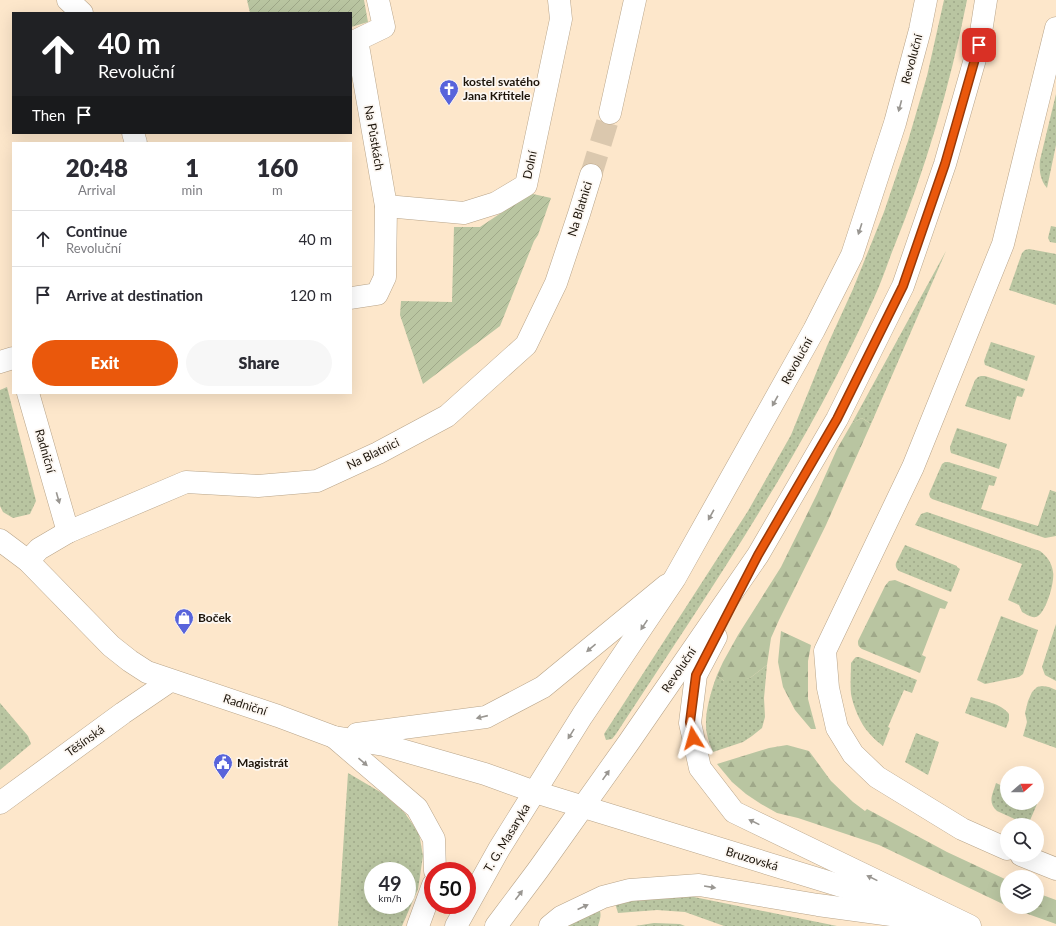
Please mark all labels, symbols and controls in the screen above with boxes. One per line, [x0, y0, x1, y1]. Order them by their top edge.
text: 40 m [98, 26, 161, 60]
icon: ahead [32, 28, 84, 80]
pin [962, 28, 996, 62]
street label: Revoluční [898, 31, 926, 85]
icon: arrive [968, 34, 990, 56]
text: Revoluční [98, 60, 174, 82]
place label: kostel svatého Jana Křtitele [463, 74, 540, 103]
church icon: kostel svatého Jana Křtitele [438, 78, 460, 106]
one-way arrow [897, 100, 903, 112]
icon: arrive [73, 104, 95, 126]
street label: Na Půstkách [361, 104, 388, 172]
text: Then [32, 106, 65, 124]
street label: Dolní [519, 148, 540, 180]
text: 20:48 [66, 153, 128, 182]
text: 1 [185, 153, 199, 182]
text: 160 [256, 153, 298, 182]
street label: Na Blatnici [564, 179, 595, 238]
text: Arrival [78, 182, 116, 198]
text: min [182, 182, 203, 198]
text: m [272, 182, 283, 198]
text: Continue [66, 222, 127, 240]
one-way arrow [857, 224, 863, 236]
icon: ahead [32, 228, 54, 250]
text: 40 m [298, 230, 332, 248]
text: Revoluční [66, 240, 121, 256]
icon: arrive [32, 284, 54, 306]
text: Arrive at destination [66, 286, 203, 304]
text: 120 m [290, 286, 332, 304]
street label: Revoluční [778, 334, 816, 387]
button: Exit [32, 340, 178, 386]
button: Share [186, 340, 332, 386]
one-way arrow [772, 395, 778, 407]
street label: Radniční [32, 427, 59, 476]
street label: Na Blatnici [344, 434, 402, 473]
one-way arrow [55, 492, 61, 504]
one-way arrow [708, 509, 715, 521]
shop icon: Boček [173, 607, 195, 635]
place label: Boček [198, 610, 232, 625]
one-way arrow [640, 620, 647, 631]
one-way arrow [586, 643, 597, 652]
street label: Revoluční [658, 643, 700, 695]
street label: Radniční [221, 690, 270, 719]
one-way arrow [476, 714, 489, 720]
position arrow [672, 717, 714, 759]
street label: Těšínská [62, 722, 107, 760]
one-way arrow [568, 728, 575, 739]
public building icon: Magistrát [212, 752, 234, 780]
place label: Magistrát [237, 755, 289, 770]
one-way arrow [358, 757, 368, 767]
north arrow [1000, 766, 1044, 810]
map controls [1000, 766, 1044, 914]
one-way arrow [602, 769, 610, 780]
street label: T. G. Masaryka [480, 801, 533, 875]
button: search [1000, 818, 1044, 862]
one-way arrow [749, 819, 760, 825]
street label: Bruzovská [724, 843, 780, 874]
speed limit sign: 50 [424, 862, 476, 914]
button: layers [1000, 870, 1044, 914]
text: 49 [378, 871, 402, 895]
one-way arrow [866, 875, 877, 881]
one-way arrow [704, 884, 716, 890]
one-way arrow [515, 889, 524, 900]
text: km/h [378, 892, 402, 904]
one-way arrow [578, 904, 589, 910]

